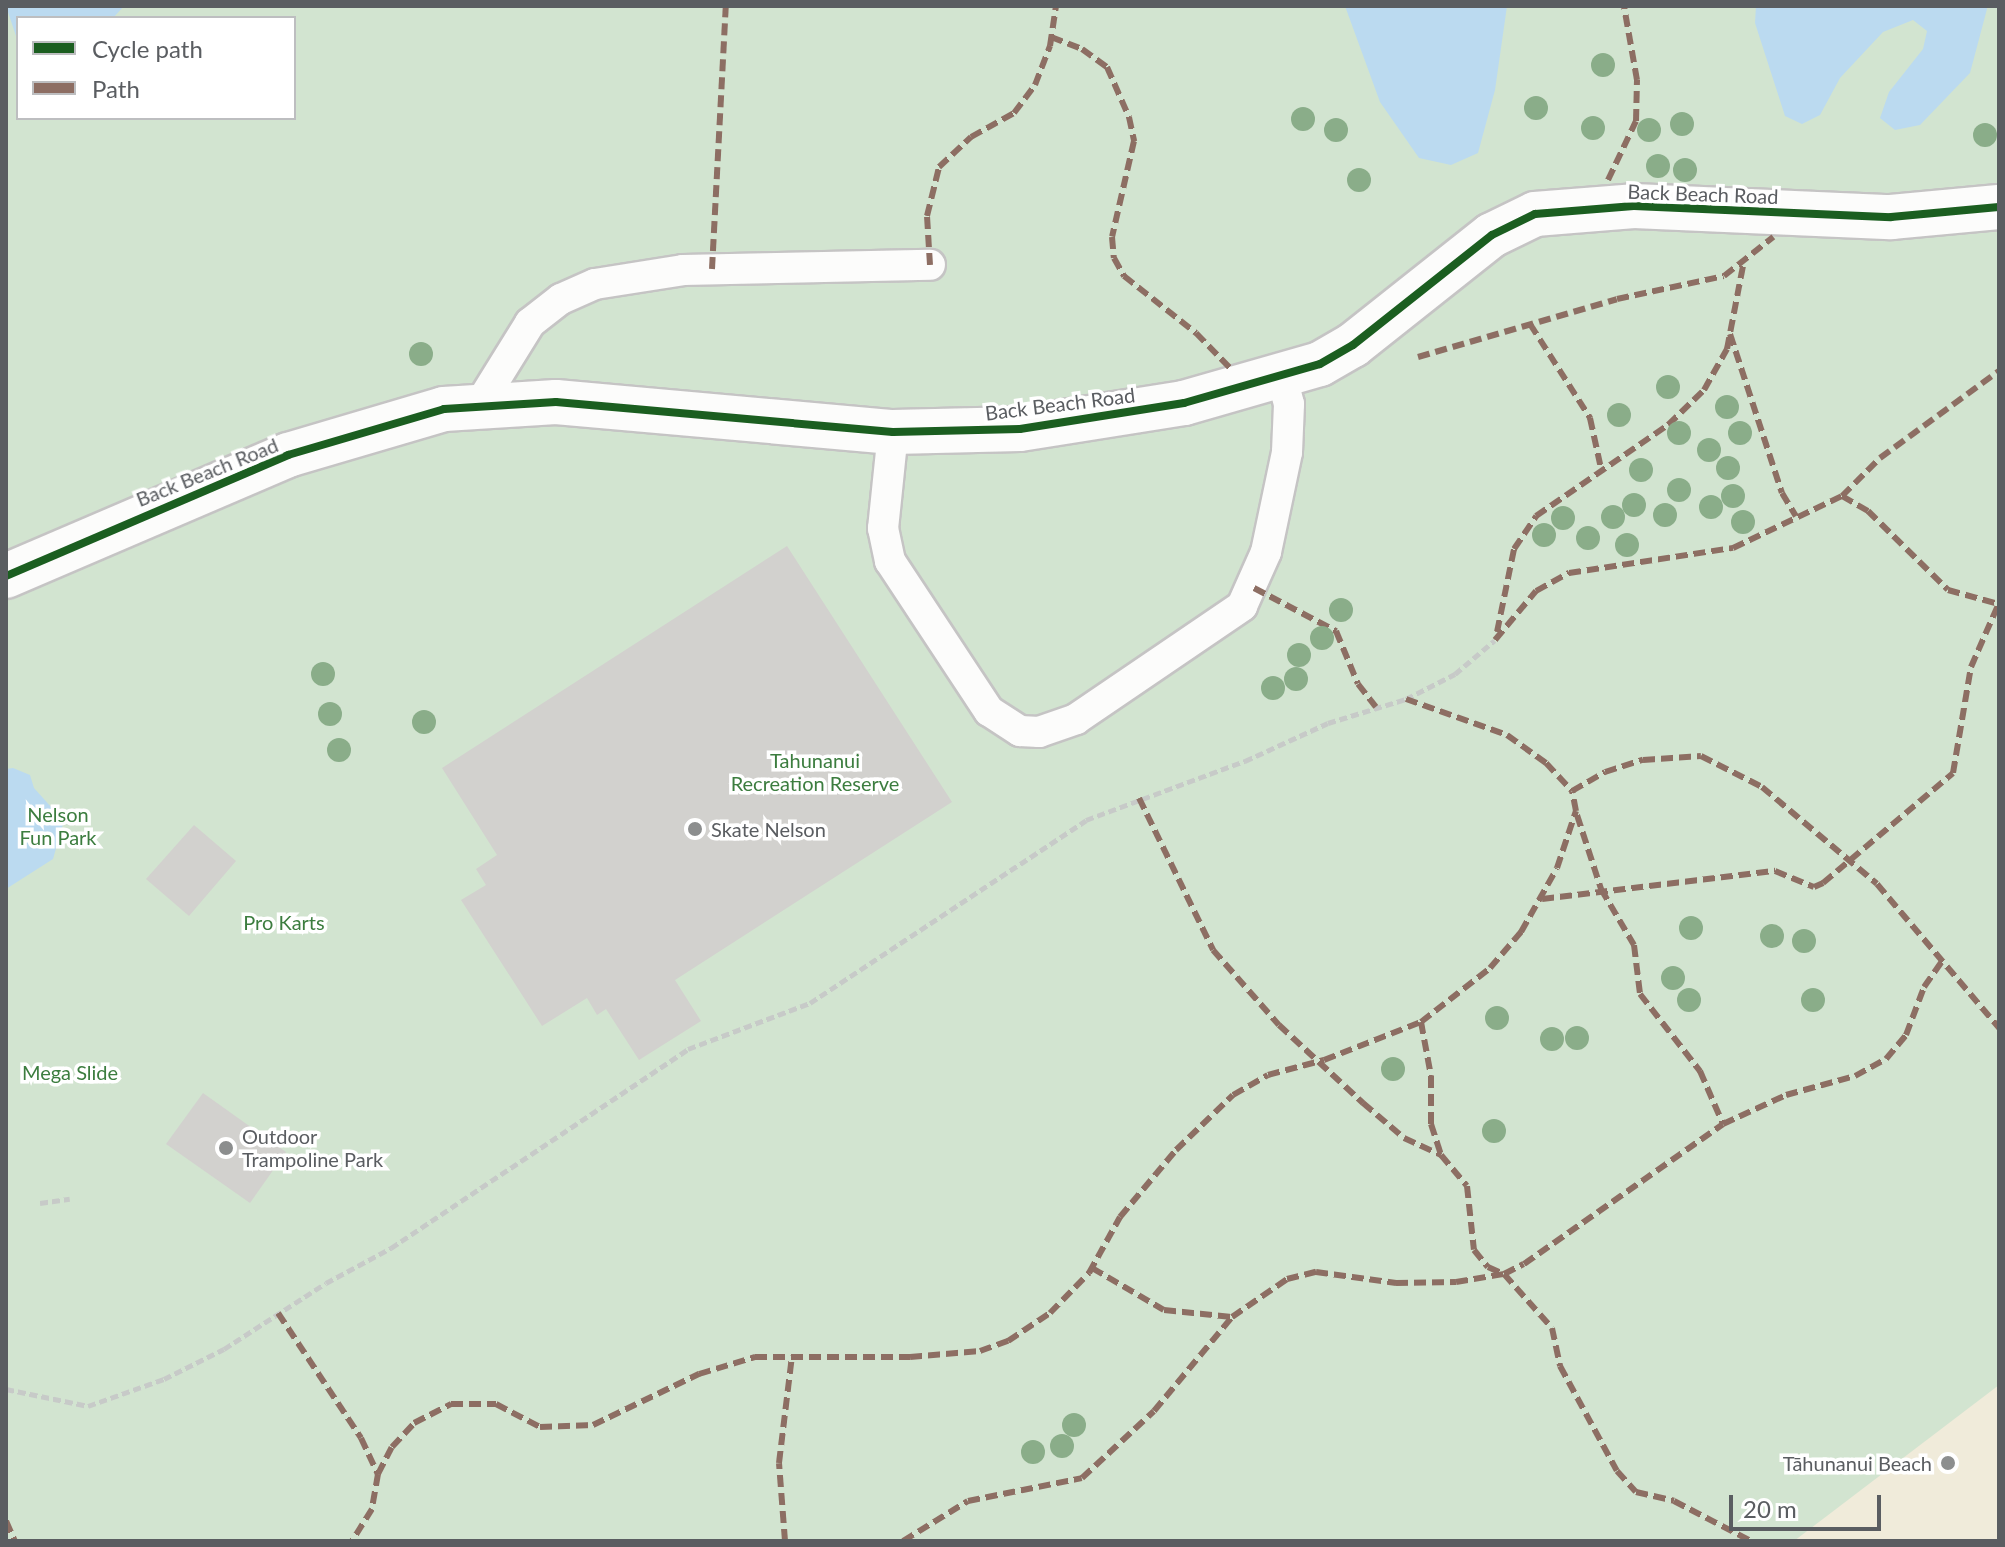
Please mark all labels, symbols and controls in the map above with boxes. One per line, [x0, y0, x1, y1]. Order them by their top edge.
legend [16, 16, 296, 120]
text: Cycle path [92, 34, 203, 63]
text: Path [92, 74, 140, 103]
street label: Back Beach Road [1627, 179, 1779, 209]
street label: Back Beach Road [984, 383, 1136, 425]
street label: Back Beach Road [132, 433, 282, 511]
park label: Tahunanui Recreation Reserve [731, 749, 899, 796]
park label: Nelson Fun Park [19, 802, 97, 849]
place label: Skate Nelson [711, 817, 826, 841]
marker: Skate Nelson [686, 820, 704, 838]
park label: Pro Karts [243, 910, 325, 934]
park label: Mega Slide [22, 1060, 118, 1084]
place label: Outdoor Trampoline Park [242, 1124, 383, 1171]
marker: Outdoor Trampoline Park [217, 1139, 235, 1157]
place label: Tāhunanui Beach [1783, 1451, 1932, 1475]
marker: Tāhunanui Beach [1939, 1454, 1957, 1472]
scale bar [1733, 1479, 1885, 1529]
text: 20 m [1743, 1494, 1797, 1523]

